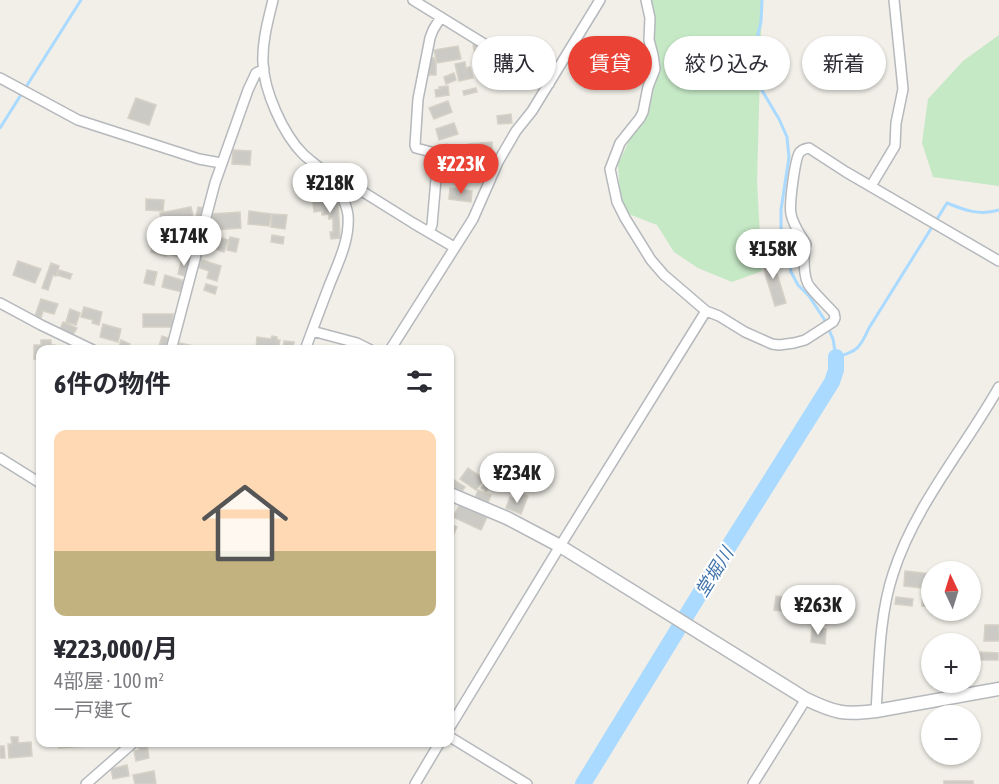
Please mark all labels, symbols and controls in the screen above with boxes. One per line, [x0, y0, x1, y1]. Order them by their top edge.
chip: 購入 [472, 36, 556, 90]
chip: 賃貸 [568, 36, 652, 90]
chip: 絞り込み [664, 36, 790, 90]
chip: 新着 [802, 36, 886, 90]
pin: ¥223K [419, 144, 503, 195]
text: ¥223K [438, 152, 484, 175]
pin: ¥218K [288, 163, 372, 214]
text: ¥218K [307, 171, 353, 194]
pin: ¥174K [142, 216, 226, 267]
text: ¥174K [161, 224, 207, 247]
pin: ¥158K [731, 229, 815, 280]
text: ¥158K [750, 237, 796, 260]
icon: filters [403, 365, 436, 398]
text: 6件の物件 [54, 369, 170, 399]
pin: ¥234K [475, 453, 559, 504]
text: ¥234K [494, 461, 540, 484]
icon: home [191, 469, 299, 577]
water label: 堂堀川 [691, 542, 738, 600]
north arrow [921, 561, 981, 621]
map controls [921, 561, 981, 765]
pin: ¥263K [776, 585, 860, 636]
text: ¥263K [795, 593, 841, 616]
button: + [921, 633, 981, 693]
text: ¥223,000/月 [54, 634, 178, 664]
text: 4部屋 · 100 m² [54, 669, 164, 692]
text: 一戸建て [54, 698, 134, 721]
button: − [921, 705, 981, 765]

